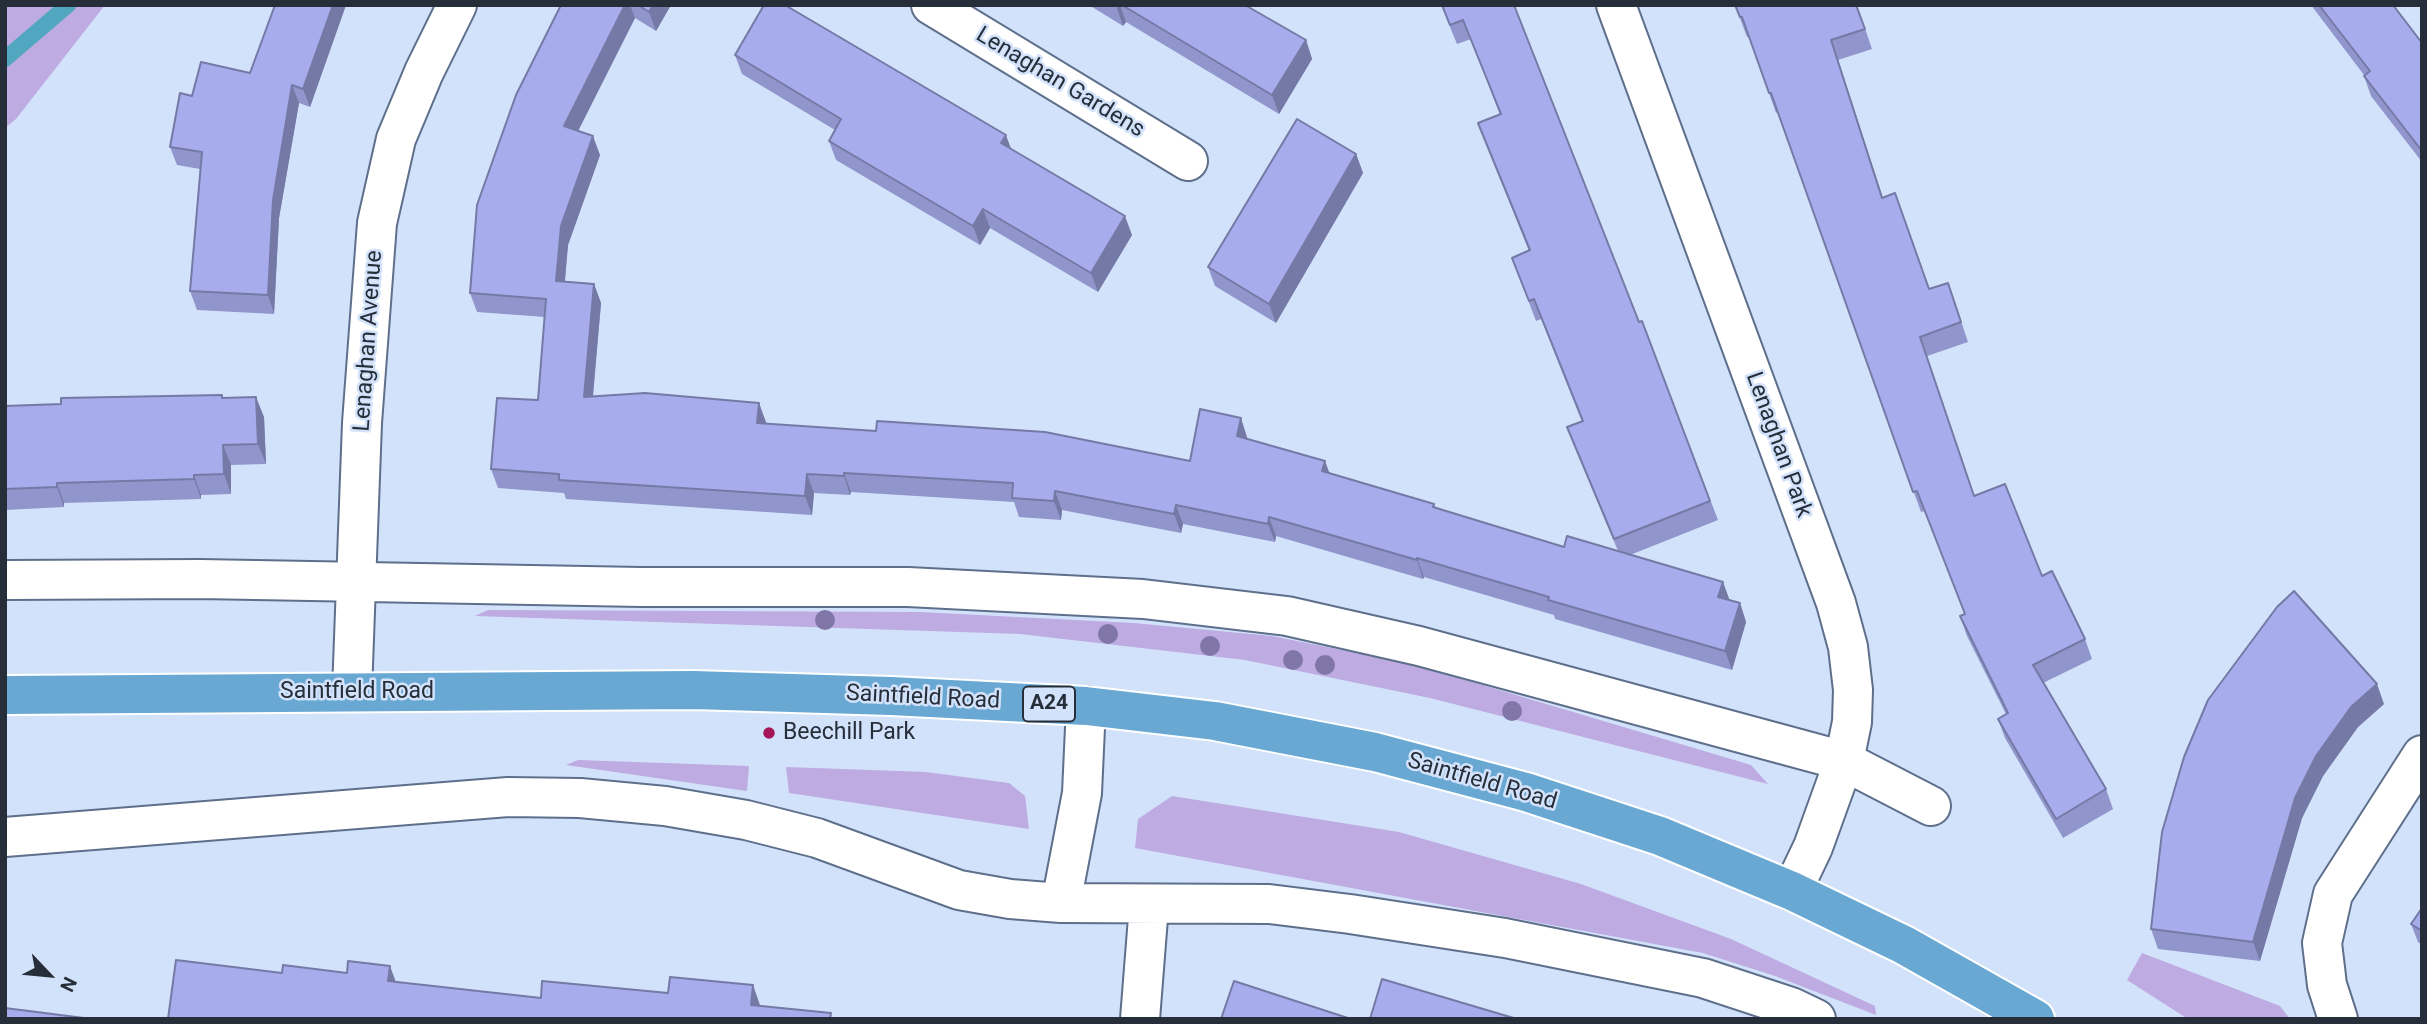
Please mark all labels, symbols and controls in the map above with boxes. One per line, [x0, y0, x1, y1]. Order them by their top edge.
street label: Lenaghan Gardens [971, 22, 1149, 144]
street label: Lenaghan Avenue [349, 250, 389, 432]
street label: Lenaghan Park [1739, 369, 1817, 521]
street label: Saintfield Road [280, 678, 434, 706]
street label: Saintfield Road [845, 680, 1001, 716]
road number: A24 [1023, 686, 1075, 722]
place label: Beechill Park [783, 719, 915, 747]
marker: Beechill Park [761, 725, 777, 741]
street label: Saintfield Road [1404, 748, 1560, 816]
north arrow [14, 940, 84, 1010]
text: N [55, 973, 82, 995]

